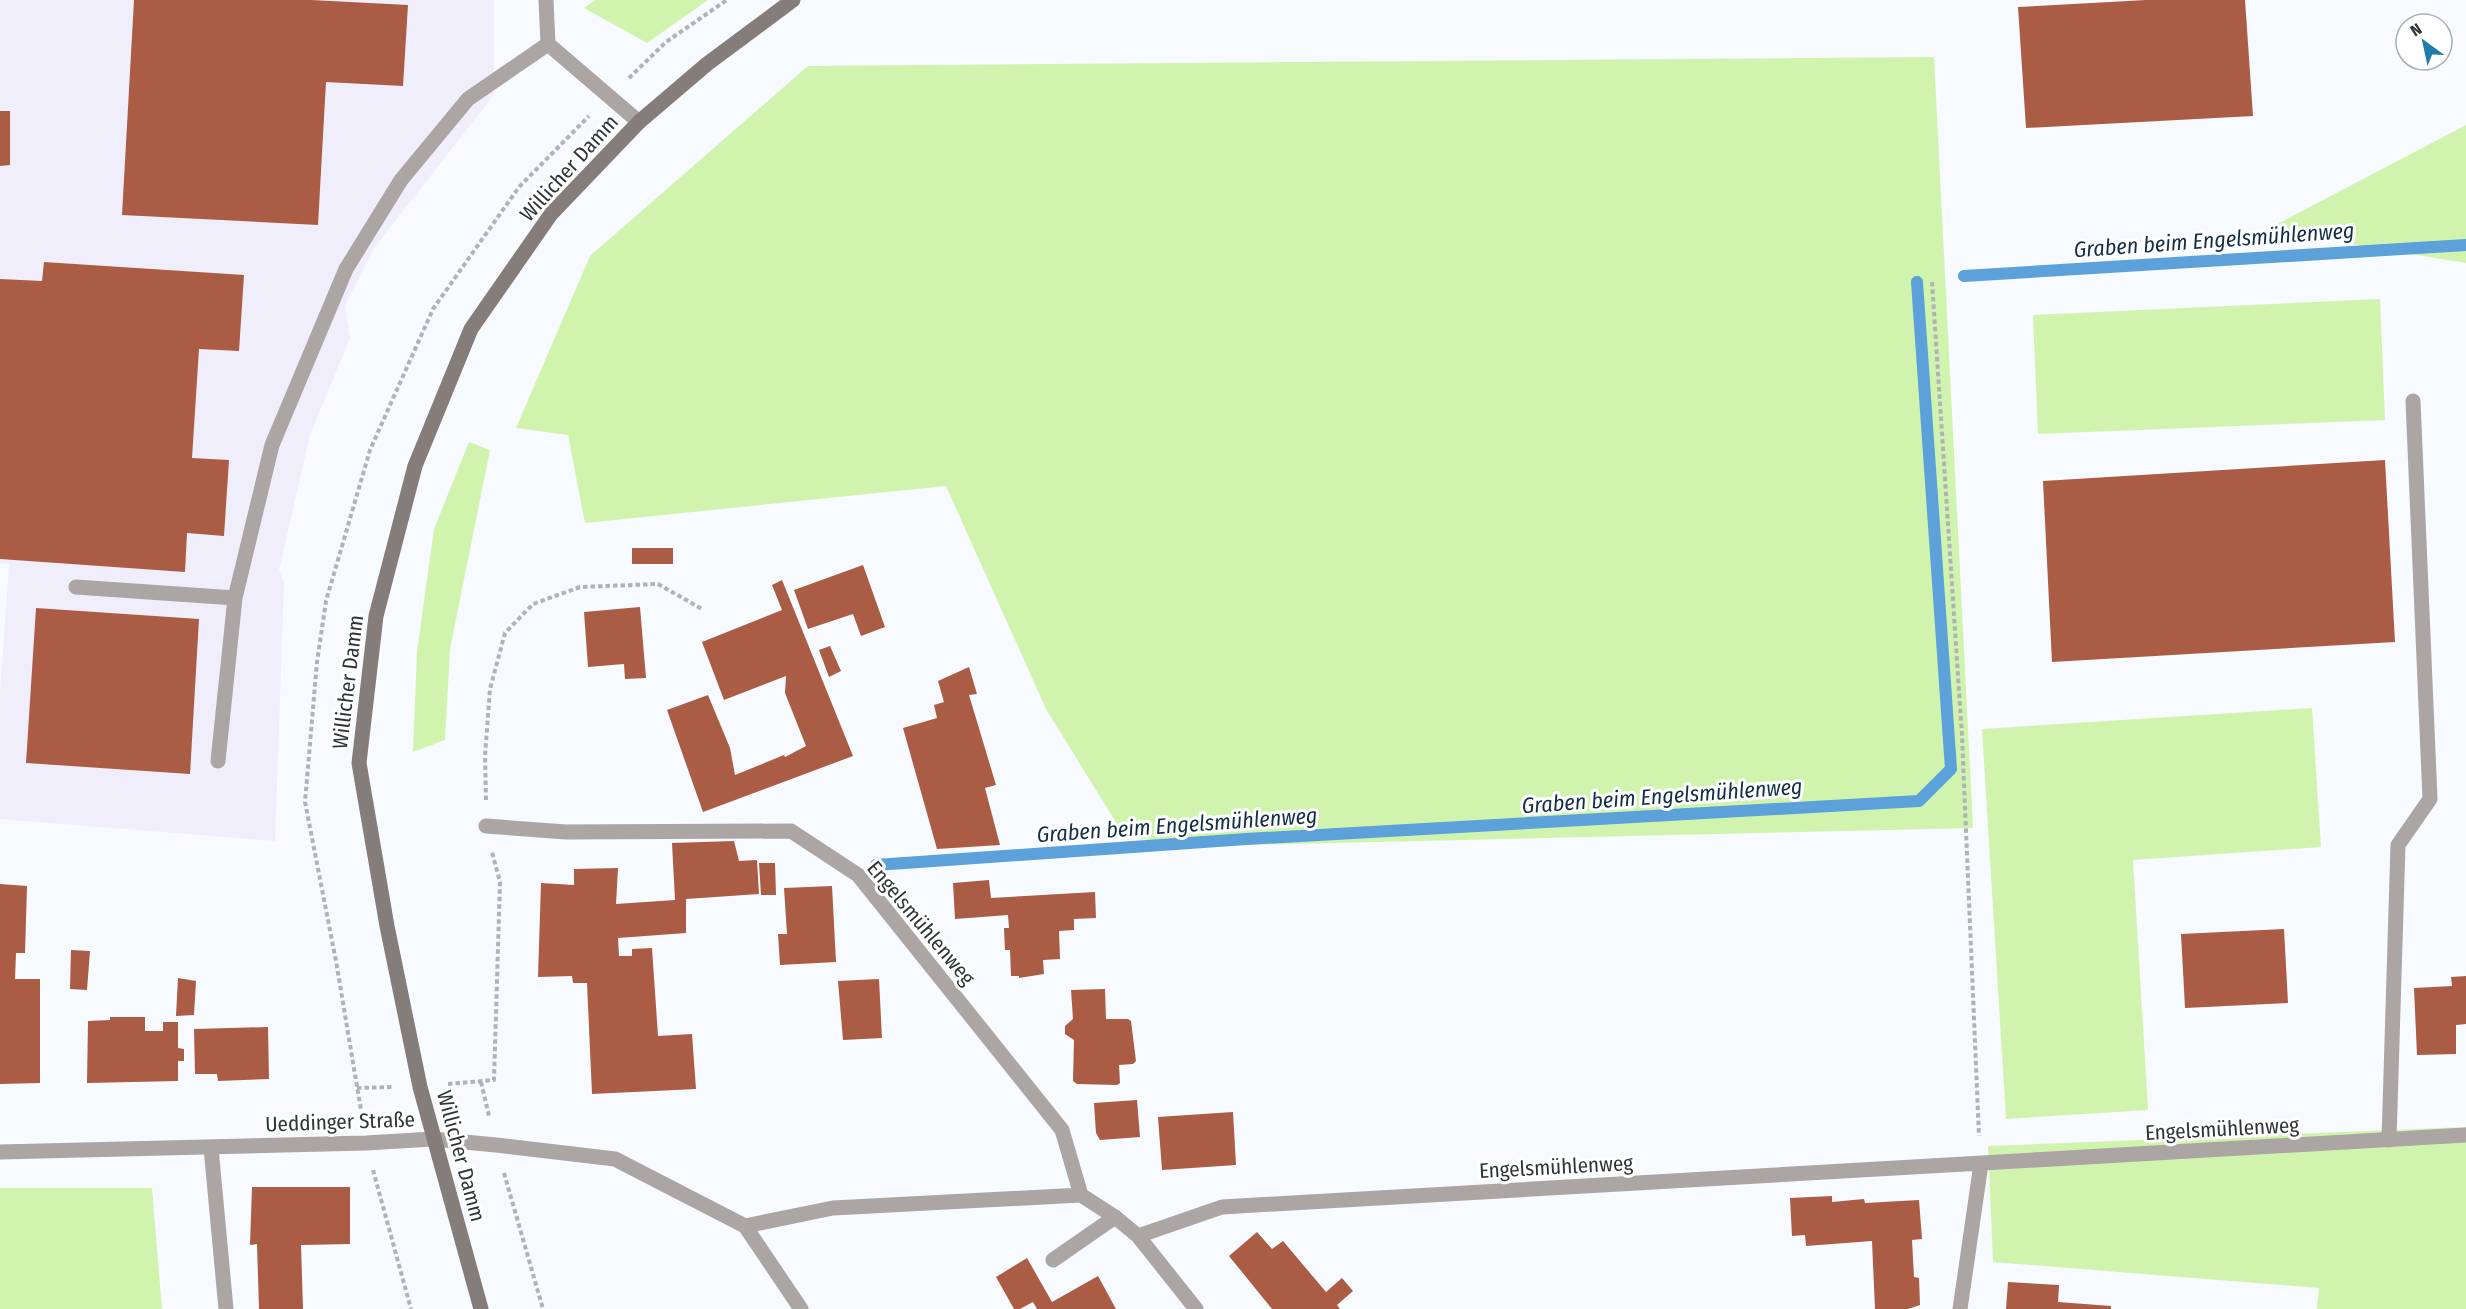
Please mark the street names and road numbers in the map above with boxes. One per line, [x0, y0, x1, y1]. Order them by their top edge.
street label: Willicher Damm [514, 109, 624, 227]
street label: Willicher Damm [327, 614, 369, 750]
street label: Engelsmühlenweg [861, 856, 981, 991]
street label: Willicher Damm [431, 1088, 491, 1224]
street label: Ueddinger Straße [265, 1106, 415, 1138]
street label: Engelsmühlenweg [2144, 1112, 2300, 1146]
street label: Engelsmühlenweg [1478, 1150, 1634, 1184]

